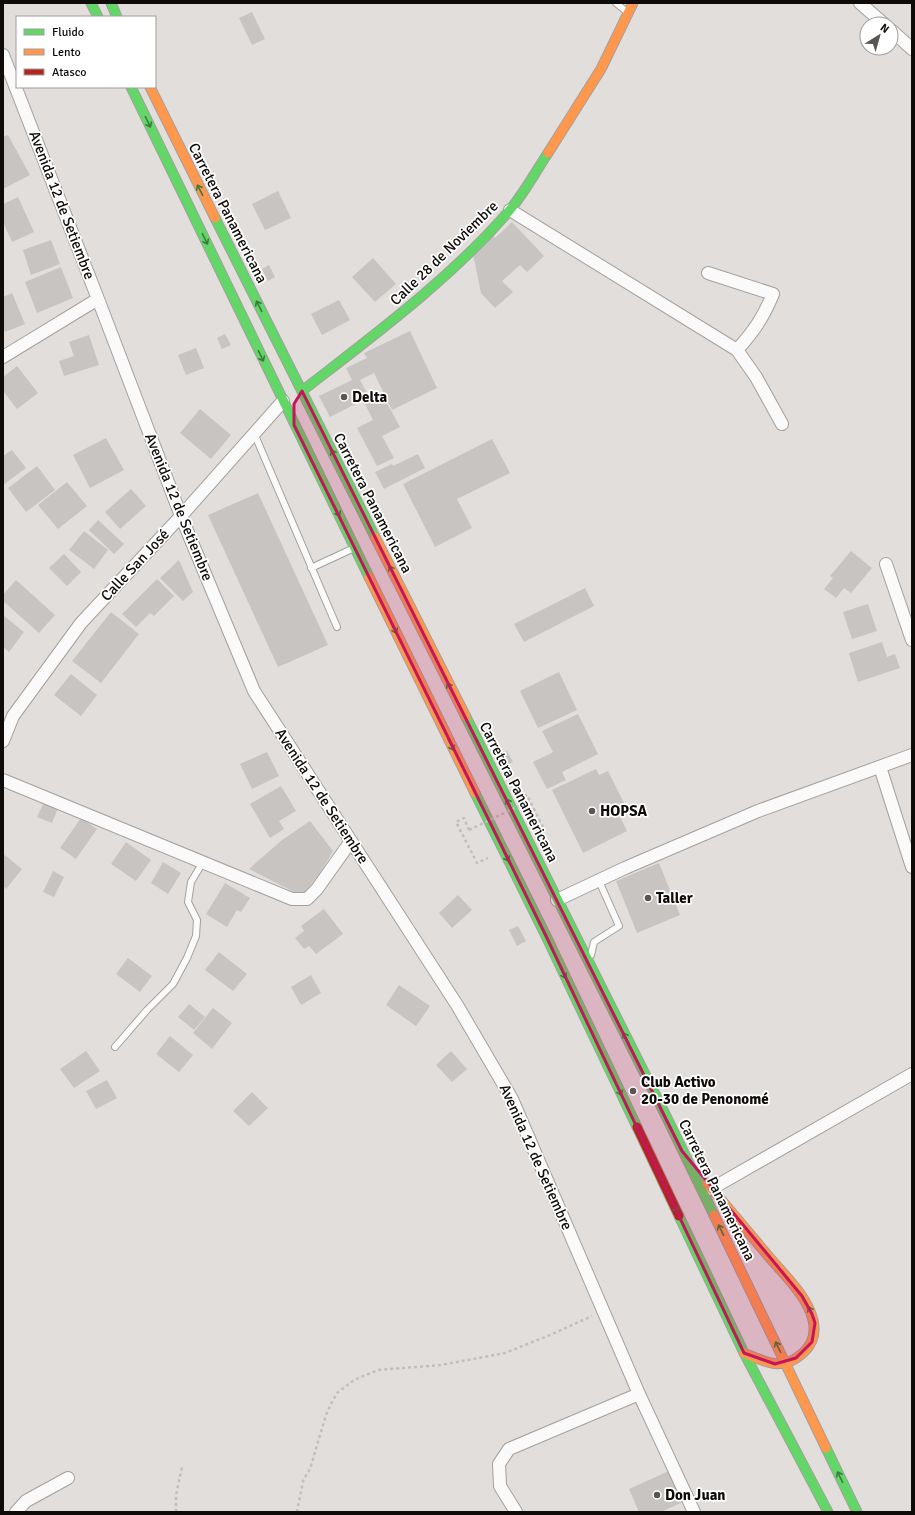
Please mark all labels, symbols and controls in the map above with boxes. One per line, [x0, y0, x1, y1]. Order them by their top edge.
legend [16, 16, 156, 88]
north arrow [859, 16, 899, 56]
text: N [878, 21, 892, 36]
text: Fluido [52, 25, 84, 40]
text: Lento [52, 45, 81, 60]
text: Atasco [52, 65, 87, 80]
one-way arrow [145, 116, 152, 128]
street label: Avenida 12 de Setiembre [25, 128, 99, 282]
street label: Carretera Panamericana [185, 140, 271, 286]
one-way arrow [196, 184, 204, 196]
street label: Calle 28 de Noviembre [386, 197, 502, 309]
one-way arrow [202, 233, 209, 245]
one-way arrow [255, 300, 262, 312]
one-way arrow [258, 350, 265, 362]
place label: Delta [352, 388, 388, 406]
marker: Delta [339, 392, 349, 402]
street label: Avenida 12 de Setiembre [141, 430, 217, 584]
street label: Carretera Panamericana [330, 430, 416, 576]
one-way arrow [330, 449, 337, 461]
one-way arrow [334, 505, 341, 517]
street label: Calle San José [97, 525, 173, 605]
one-way arrow [388, 566, 395, 578]
one-way arrow [391, 621, 398, 633]
one-way arrow [446, 682, 454, 694]
street label: Carretera Panamericana [476, 719, 562, 865]
street label: Avenida 12 de Setiembre [271, 725, 373, 867]
one-way arrow [448, 738, 456, 750]
one-way arrow [505, 798, 512, 810]
place label: HOPSA [600, 802, 647, 820]
marker: HOPSA [587, 806, 597, 816]
one-way arrow [503, 850, 510, 862]
place label: Taller [656, 889, 693, 907]
marker: Taller [643, 893, 653, 903]
one-way arrow [560, 966, 567, 978]
one-way arrow [622, 1033, 630, 1045]
place label: Club Activo 20-30 de Penonomé [641, 1073, 769, 1108]
street label: Avenida 12 de Setiembre [496, 1081, 576, 1233]
one-way arrow [616, 1084, 623, 1096]
marker: Club Activo 20-30 de Penonomé [628, 1086, 638, 1096]
street label: Carretera Panamericana [675, 1116, 759, 1264]
one-way arrow [672, 1201, 679, 1213]
one-way arrow [717, 1225, 724, 1237]
one-way arrow [807, 1307, 814, 1319]
one-way arrow [774, 1342, 781, 1354]
one-way arrow [836, 1471, 843, 1483]
place label: Don Juan [665, 1486, 726, 1504]
marker: Don Juan [652, 1490, 662, 1500]

